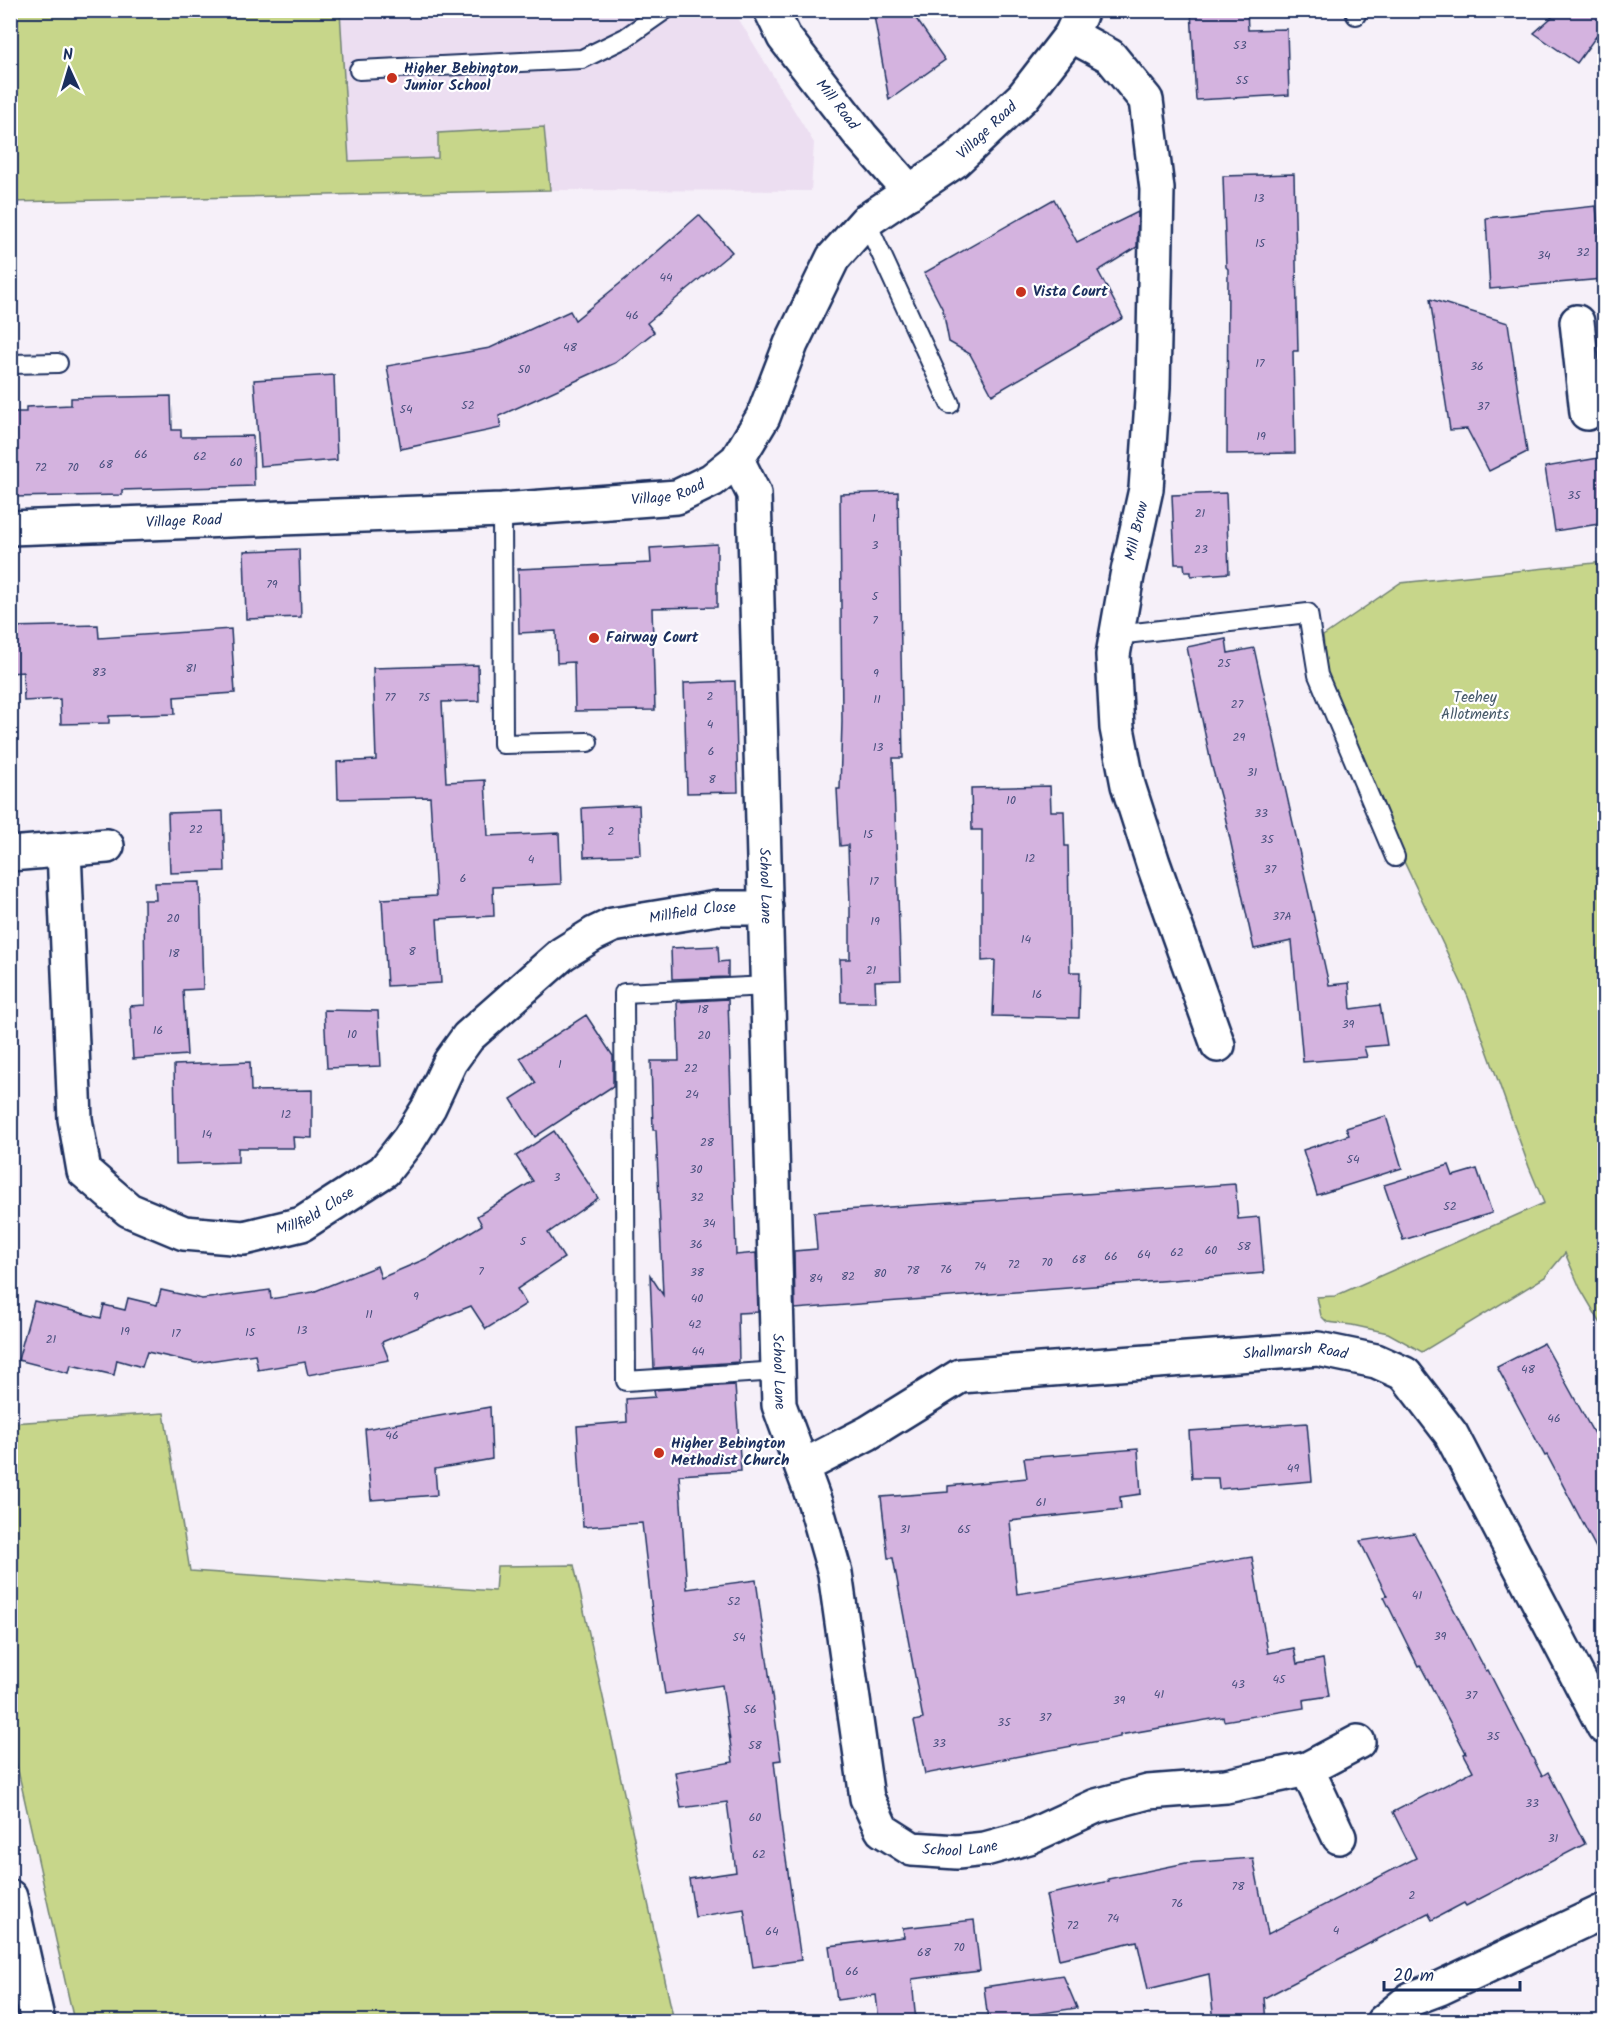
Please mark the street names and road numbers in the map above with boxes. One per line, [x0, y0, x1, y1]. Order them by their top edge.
street label: Mill Road [809, 74, 865, 136]
street label: Village Road [951, 96, 1023, 165]
street label: Village Road [630, 473, 710, 512]
street label: Mill Brow [1119, 498, 1156, 563]
street label: Village Road [145, 508, 223, 535]
street label: School Lane [752, 848, 778, 924]
street label: Millfield Close [647, 896, 736, 931]
street label: Millfield Close [273, 1181, 360, 1242]
street label: School Lane [765, 1333, 792, 1414]
street label: Shallmarsh Road [1242, 1337, 1350, 1367]
street label: School Lane [921, 1834, 1001, 1864]

